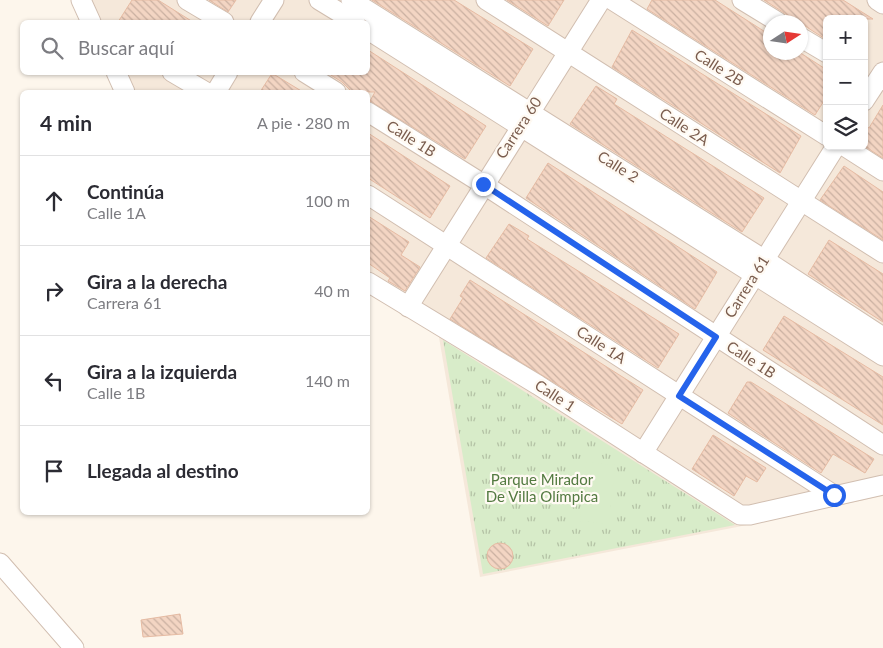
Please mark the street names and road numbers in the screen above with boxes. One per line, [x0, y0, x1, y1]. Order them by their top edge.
street label: Calle 2B [692, 45, 748, 89]
street label: Carrera 60 [492, 93, 545, 162]
street label: Calle 2A [657, 104, 713, 149]
street label: Calle 1B [384, 116, 440, 160]
street label: Calle 2 [595, 147, 642, 186]
street label: Carrera 61 [720, 252, 772, 321]
street label: Calle 1A [574, 322, 630, 367]
street label: Calle 1B [724, 337, 779, 382]
street label: Calle 1 [532, 375, 579, 415]

